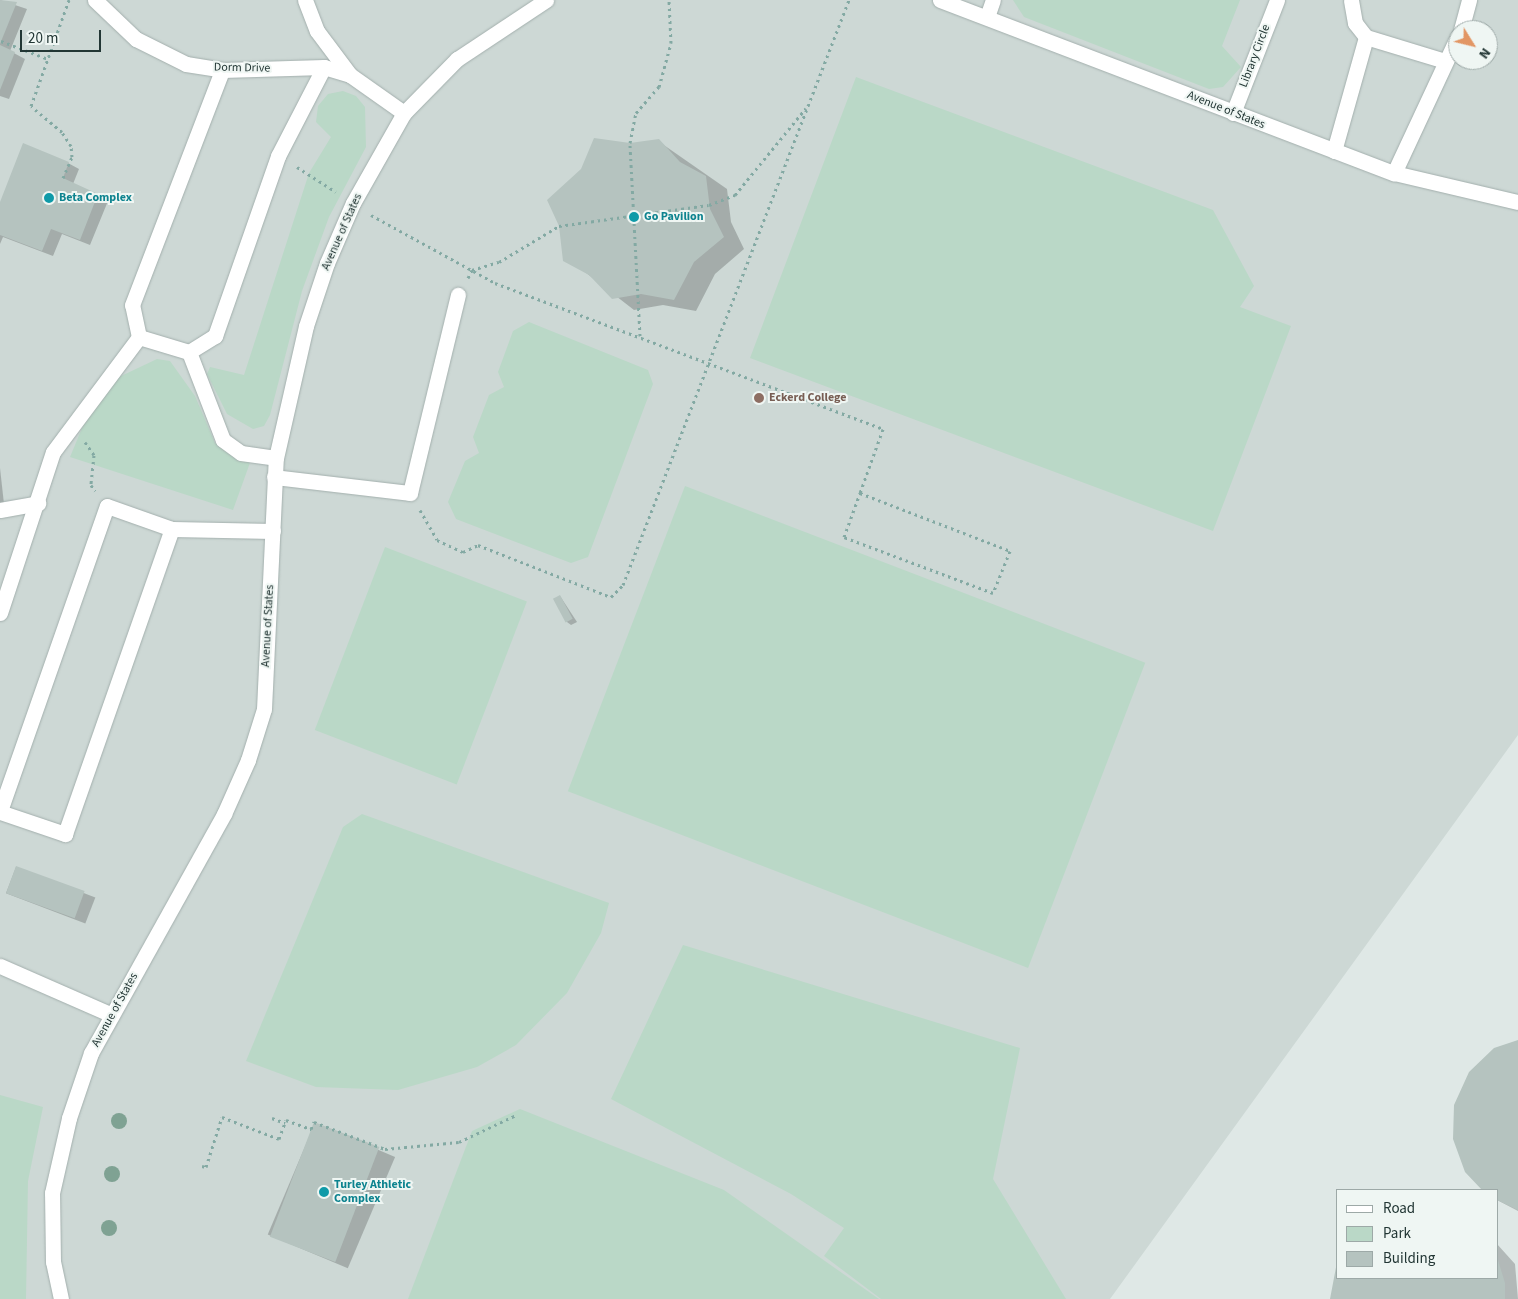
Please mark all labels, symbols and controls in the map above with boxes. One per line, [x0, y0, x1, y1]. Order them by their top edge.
scale bar [22, 20, 104, 52]
north arrow [1448, 20, 1498, 70]
street label: Library Circle [1236, 23, 1274, 89]
text: 20 m [28, 28, 58, 49]
text: N [1473, 44, 1495, 63]
street label: Dorm Drive [214, 60, 270, 76]
street label: Avenue of States [1185, 88, 1267, 132]
place label: Beta Complex [59, 191, 132, 205]
street label: Avenue of States [319, 191, 365, 273]
marker: Beta Complex [43, 192, 55, 204]
place label: Go Pavilion [644, 210, 704, 224]
marker: Go Pavilion [628, 211, 640, 223]
place label: Eckerd College [769, 391, 846, 405]
marker: Eckerd College [753, 392, 765, 404]
street label: Avenue of States [259, 584, 277, 668]
street label: Avenue of States [89, 970, 141, 1050]
place label: Turley Athletic Complex [334, 1178, 411, 1206]
marker: Turley Athletic Complex [318, 1186, 330, 1198]
legend [1336, 1189, 1498, 1279]
text: Road [1383, 1198, 1415, 1219]
text: Park [1383, 1223, 1411, 1244]
text: Building [1383, 1248, 1435, 1269]

